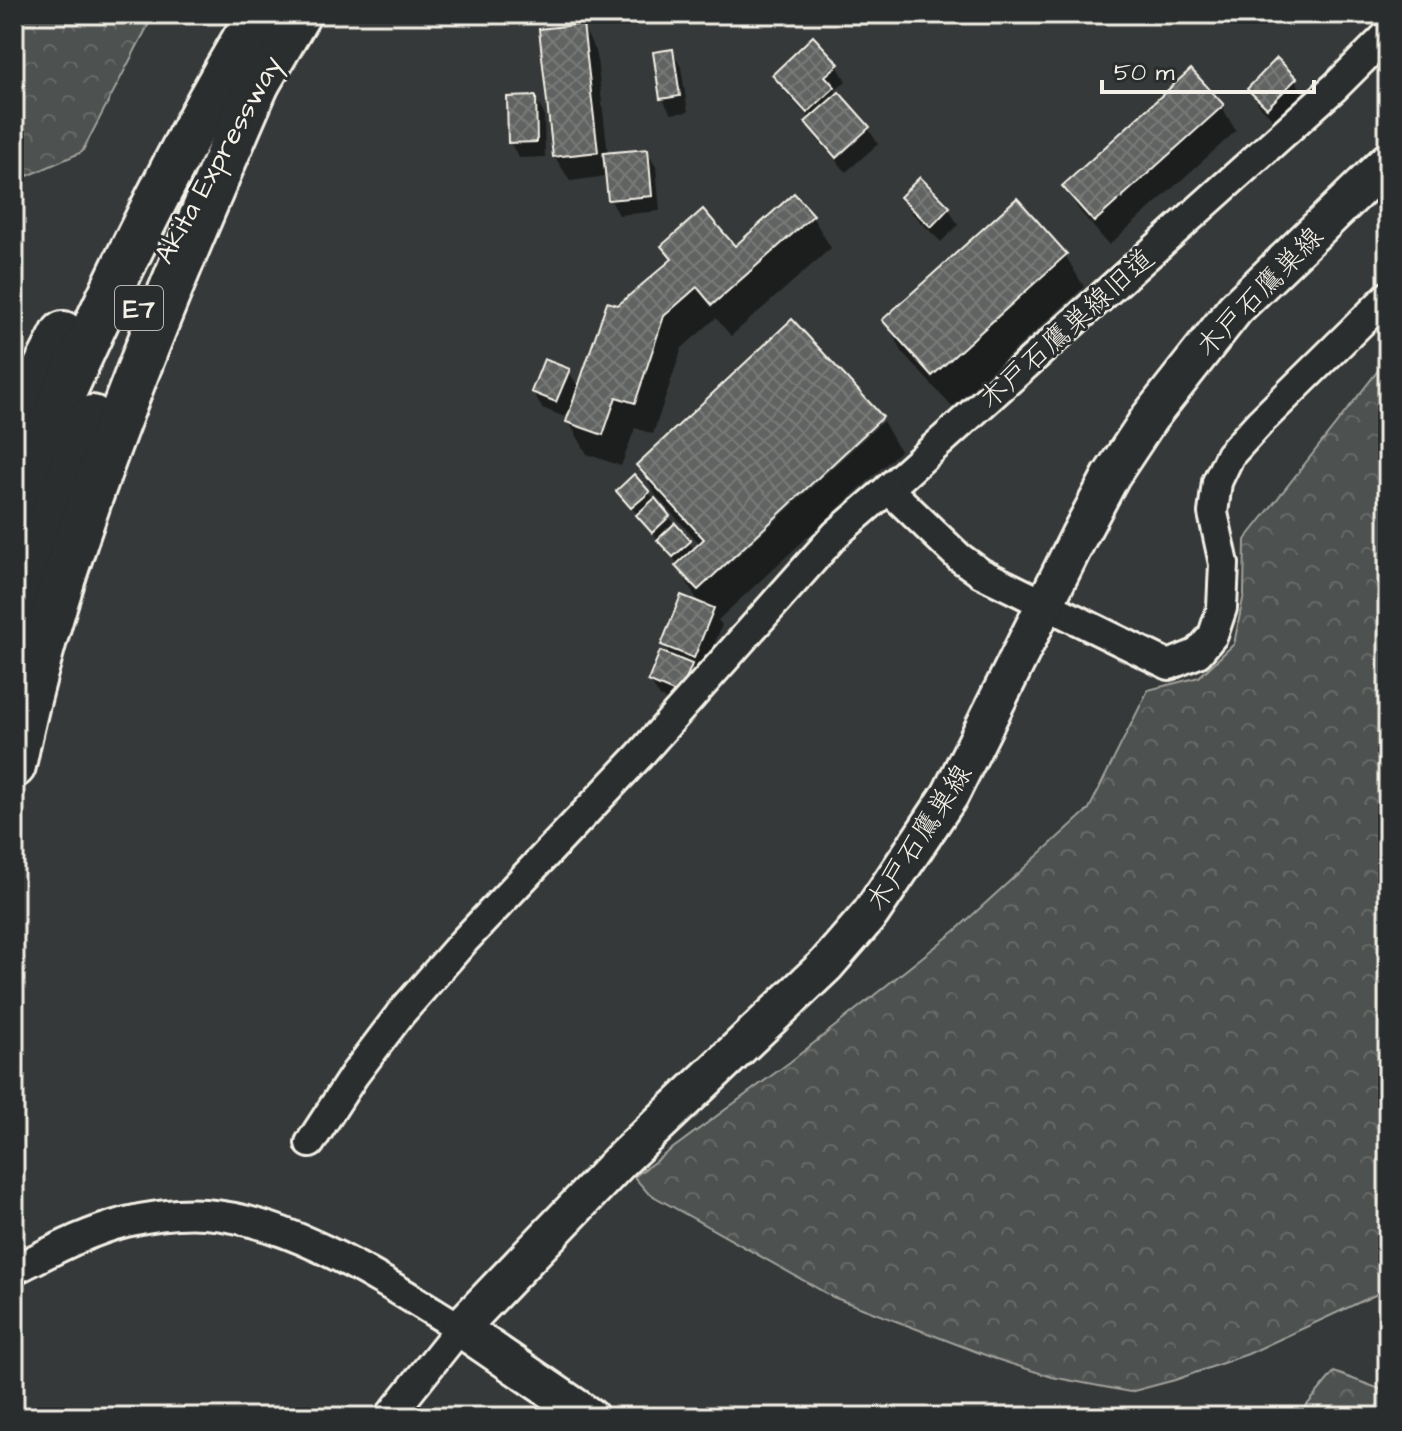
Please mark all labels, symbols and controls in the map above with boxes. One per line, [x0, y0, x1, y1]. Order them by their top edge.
scale bar [1102, 44, 1314, 94]
street label: Akita Expressway [145, 49, 293, 272]
text: 50 m [1114, 56, 1175, 90]
street label: 木戸石鷹巣線 [1188, 218, 1332, 366]
street label: 木戸石鷹巣線旧道 [971, 240, 1163, 419]
road number: E7 [115, 286, 163, 330]
street label: 木戸石鷹巣線 [857, 757, 981, 919]

